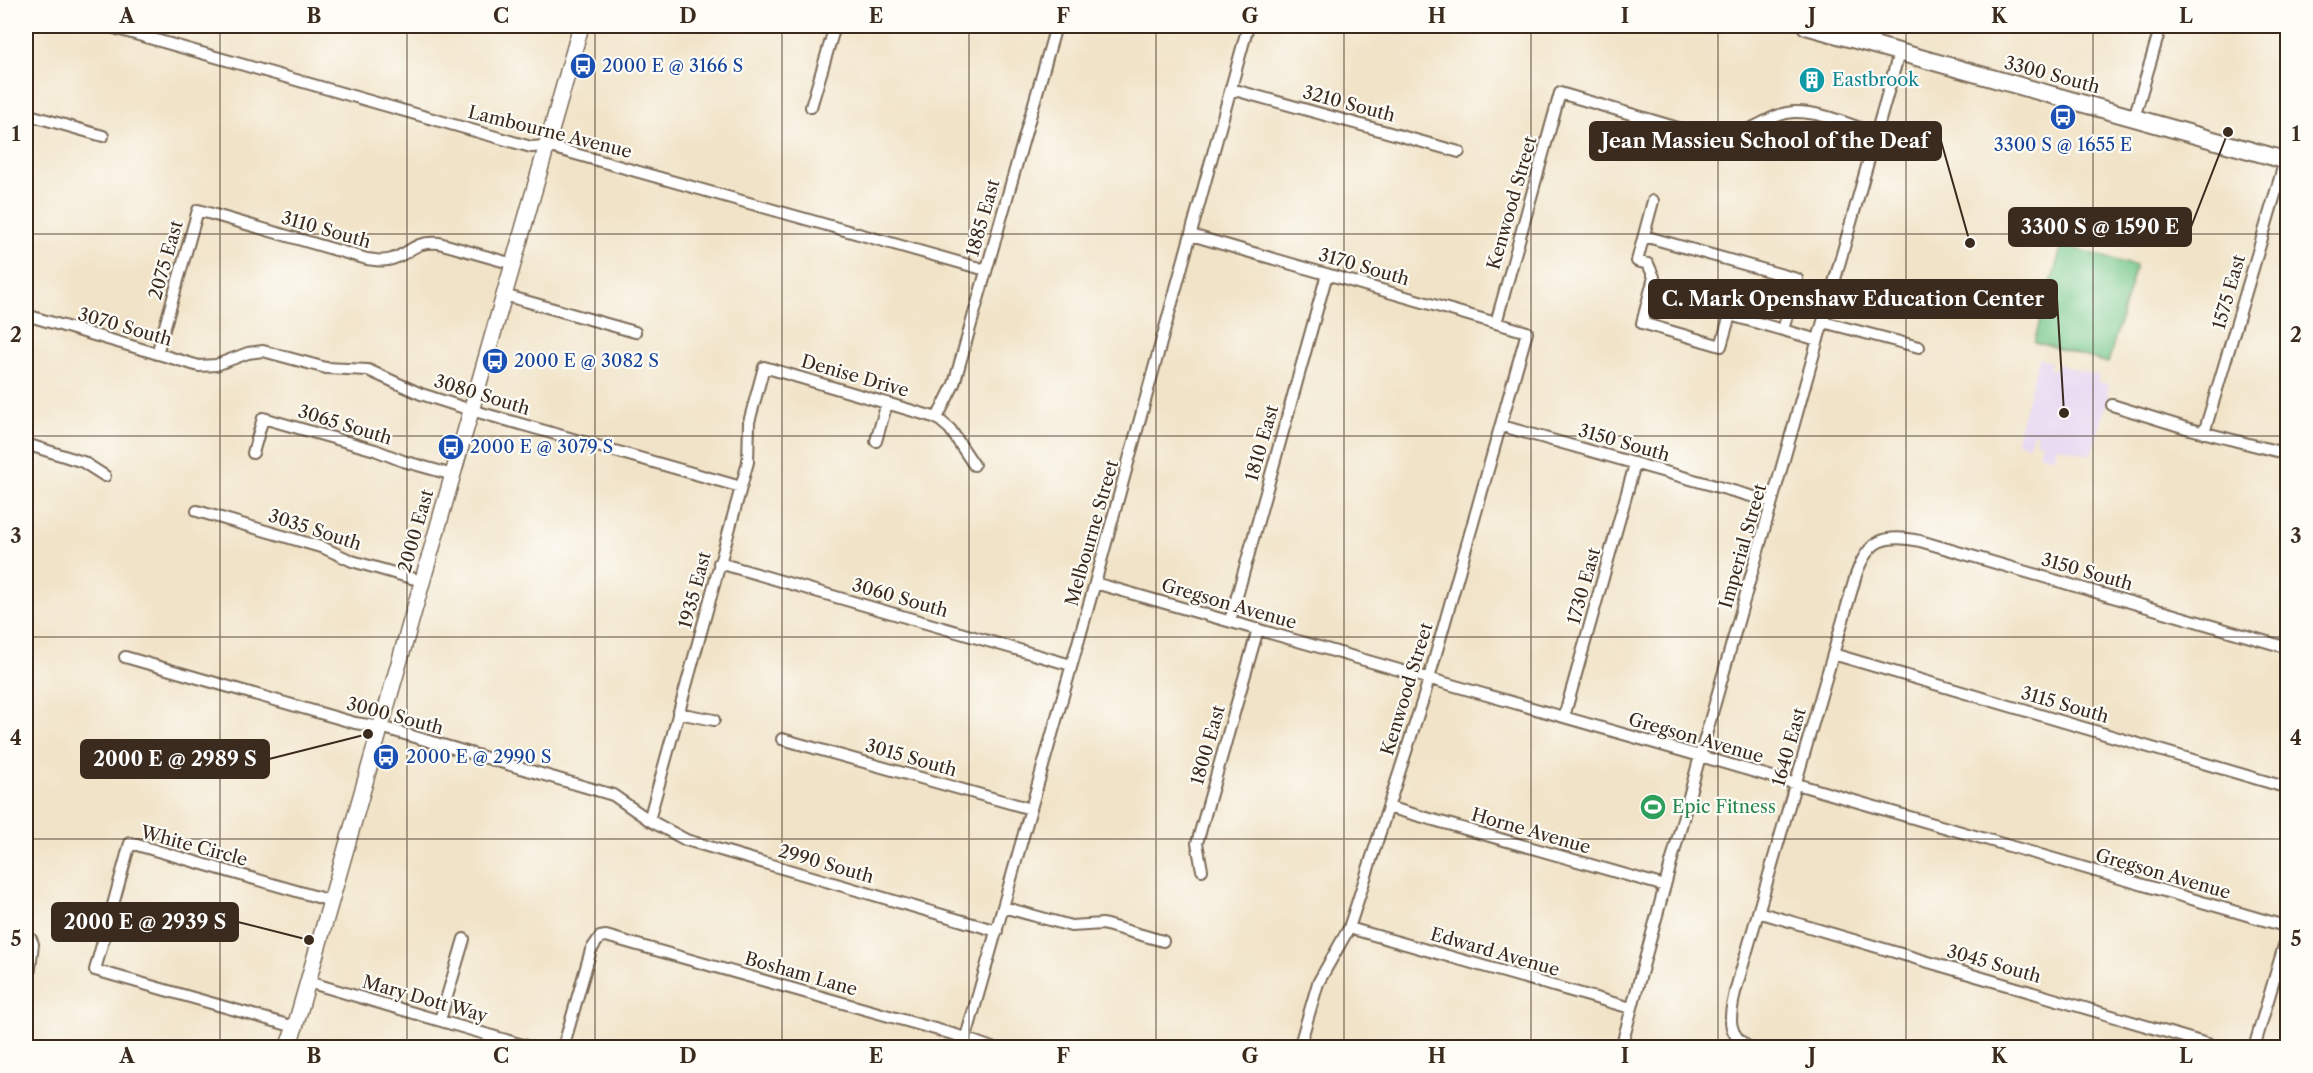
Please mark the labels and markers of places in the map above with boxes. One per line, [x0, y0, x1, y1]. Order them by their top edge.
bus stop icon: 2000 E @ 3166 S [568, 51, 598, 81]
place label: 2000 E @ 3166 S [602, 55, 743, 77]
building icon: Eastbrook [1797, 65, 1827, 95]
place label: Eastbrook [1832, 69, 1920, 91]
bus stop icon: 3300 S @ 1655 E [2048, 102, 2078, 132]
callout: Jean Massieu School of the Deaf [1590, 122, 1941, 160]
place label: 3300 S @ 1655 E [1994, 134, 2132, 156]
callout: 3300 S @ 1590 E [2009, 208, 2191, 246]
callout: C. Mark Openshaw Education Center [1649, 280, 2057, 318]
bus stop icon: 2000 E @ 3082 S [480, 346, 510, 376]
place label: 2000 E @ 3082 S [514, 350, 659, 372]
bus stop icon: 2000 E @ 3079 S [436, 432, 466, 462]
place label: 2000 E @ 3079 S [470, 436, 613, 458]
callout: 2000 E @ 2989 S [81, 740, 269, 778]
bus stop icon: 2000 E @ 2990 S [371, 742, 401, 772]
place label: 2000 E @ 2990 S [406, 746, 552, 768]
sports icon: Epic Fitness [1638, 792, 1668, 822]
place label: Epic Fitness [1672, 796, 1776, 818]
callout: 2000 E @ 2939 S [52, 903, 238, 941]

